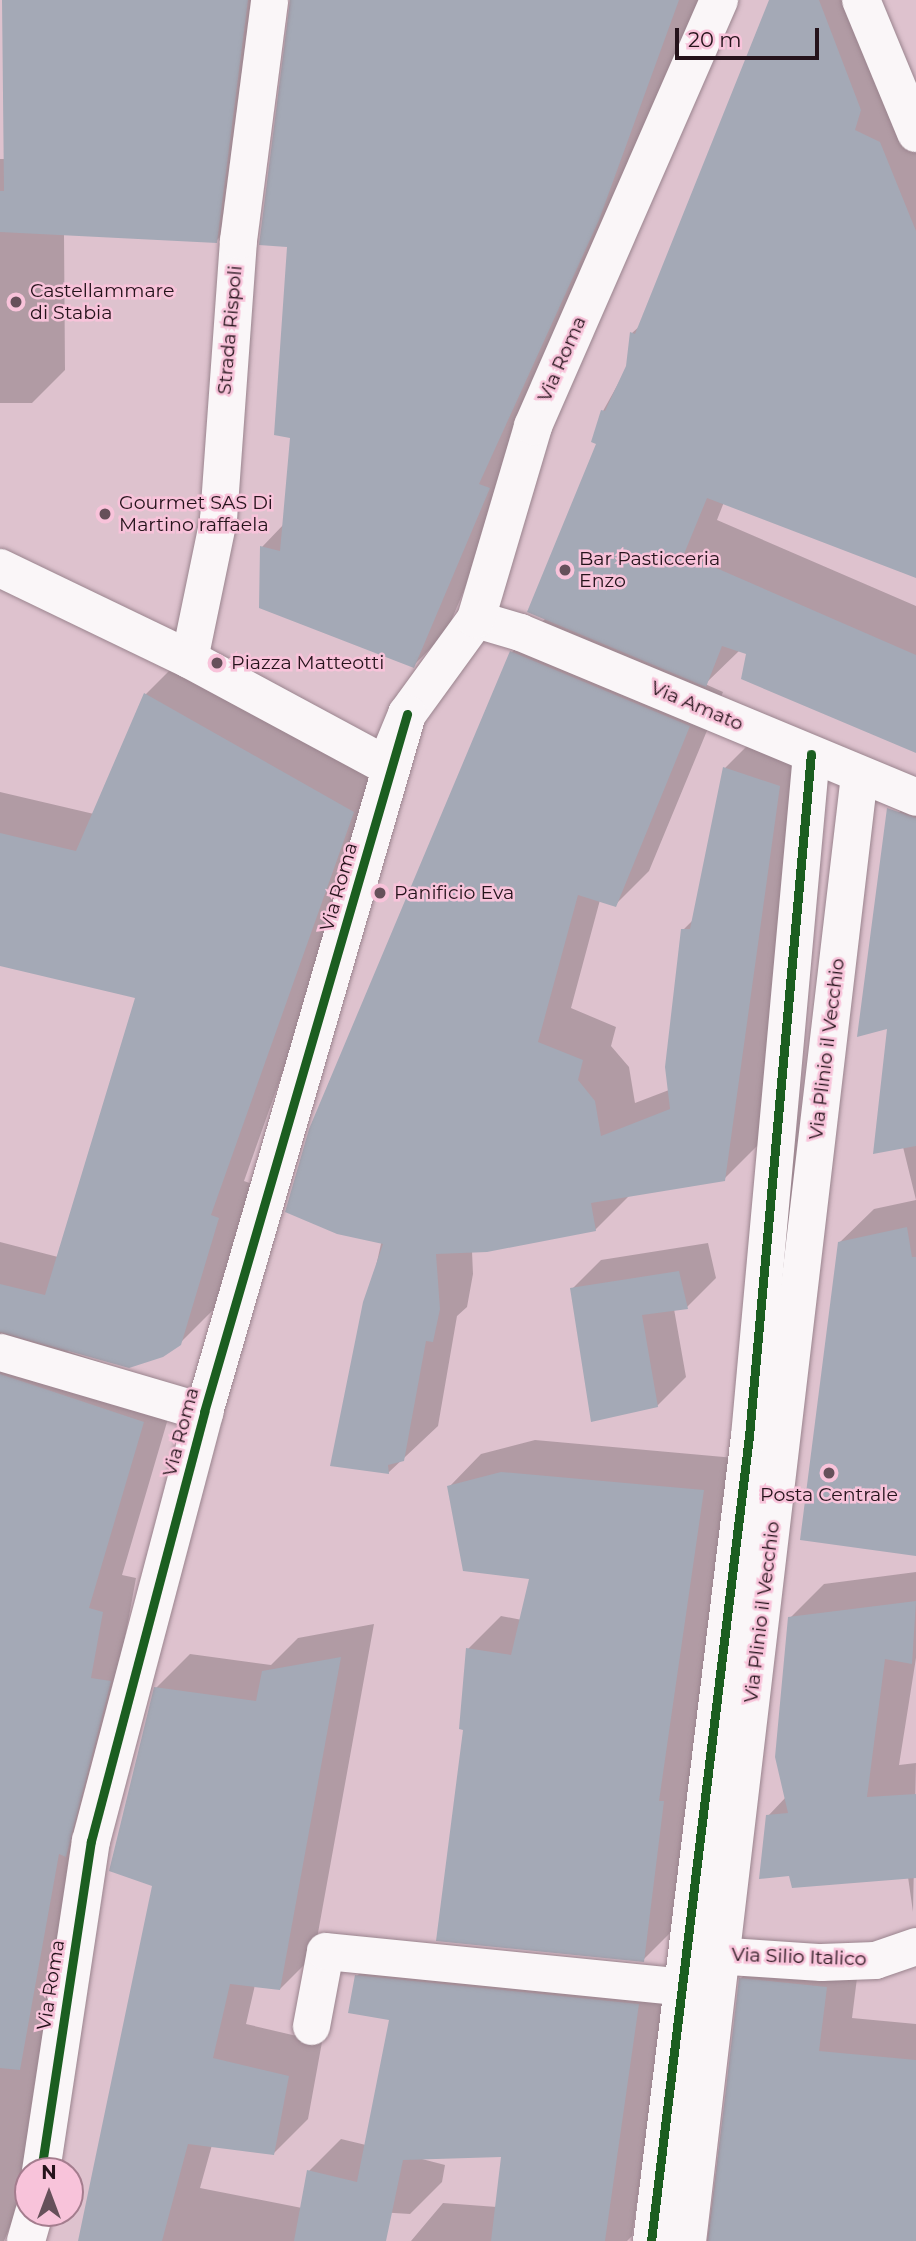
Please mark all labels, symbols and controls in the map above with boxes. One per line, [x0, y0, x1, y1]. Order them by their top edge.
scale bar [678, 14, 822, 58]
text: 20 m [688, 27, 742, 52]
street label: Strada Rispoli [213, 264, 247, 396]
place label: Castellammare di Stabia [30, 280, 174, 324]
marker: Castellammare di Stabia [8, 294, 24, 310]
street label: Via Roma [533, 313, 591, 405]
place label: Gourmet SAS Di Martino raffaela [119, 492, 273, 536]
marker: Gourmet SAS Di Martino raffaela [97, 506, 113, 522]
place label: Bar Pasticceria Enzo [579, 548, 720, 592]
marker: Bar Pasticceria Enzo [557, 562, 573, 578]
place label: Piazza Matteotti [231, 652, 384, 674]
marker: Piazza Matteotti [209, 655, 225, 671]
street label: Via Amato [647, 676, 747, 736]
street label: Via Roma [315, 840, 363, 934]
place label: Panificio Eva [394, 882, 514, 904]
marker: Panificio Eva [372, 885, 388, 901]
street label: Via Plinio il Vecchio [805, 957, 849, 1141]
street label: Via Roma [158, 1385, 204, 1479]
marker: Posta Centrale [821, 1465, 837, 1481]
place label: Posta Centrale [760, 1484, 898, 1506]
street label: Via Plinio il Vecchio [740, 1520, 784, 1704]
street label: Via Roma [33, 1938, 69, 2032]
street label: Via Silio Italico [731, 1943, 867, 1971]
north arrow [14, 2157, 84, 2227]
text: N [41, 2161, 57, 2184]

